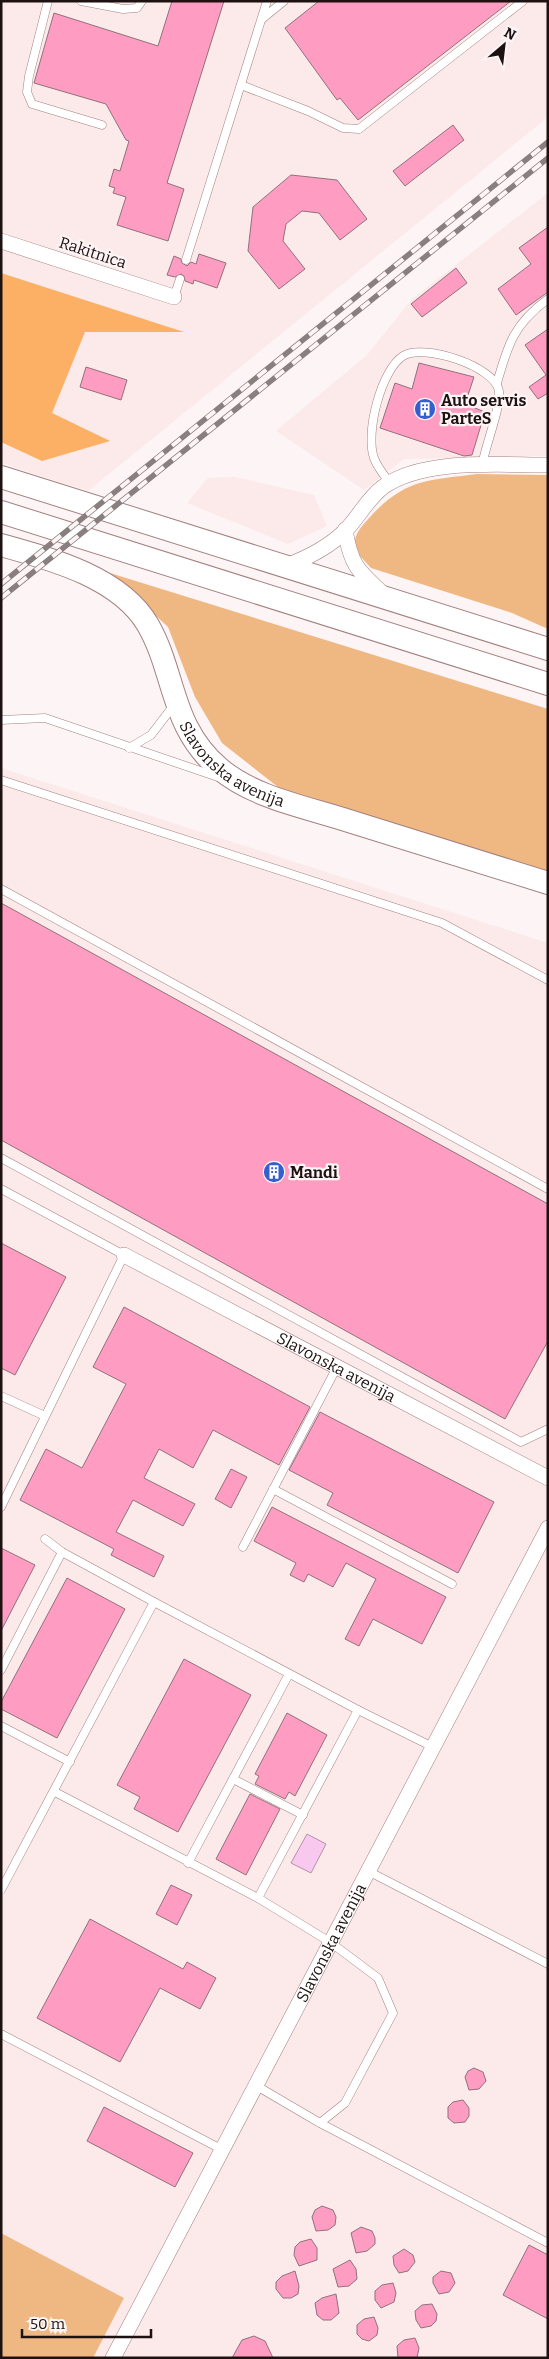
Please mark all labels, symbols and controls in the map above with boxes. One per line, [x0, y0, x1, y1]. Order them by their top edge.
north arrow [479, 20, 529, 70]
text: N [501, 24, 519, 44]
street label: Rakitnica [57, 233, 129, 272]
place label: Auto servis ParteS [441, 391, 526, 428]
building icon: Auto servis ParteS [413, 397, 437, 421]
street label: Slavonska avenija [175, 718, 287, 811]
building icon: Mandi [262, 1160, 286, 1184]
place label: Mandi [290, 1163, 338, 1182]
street label: Slavonska avenija [274, 1328, 399, 1406]
street label: Slavonska avenija [292, 1880, 370, 2005]
scale bar [22, 2306, 151, 2338]
text: 50 m [30, 2315, 66, 2333]

